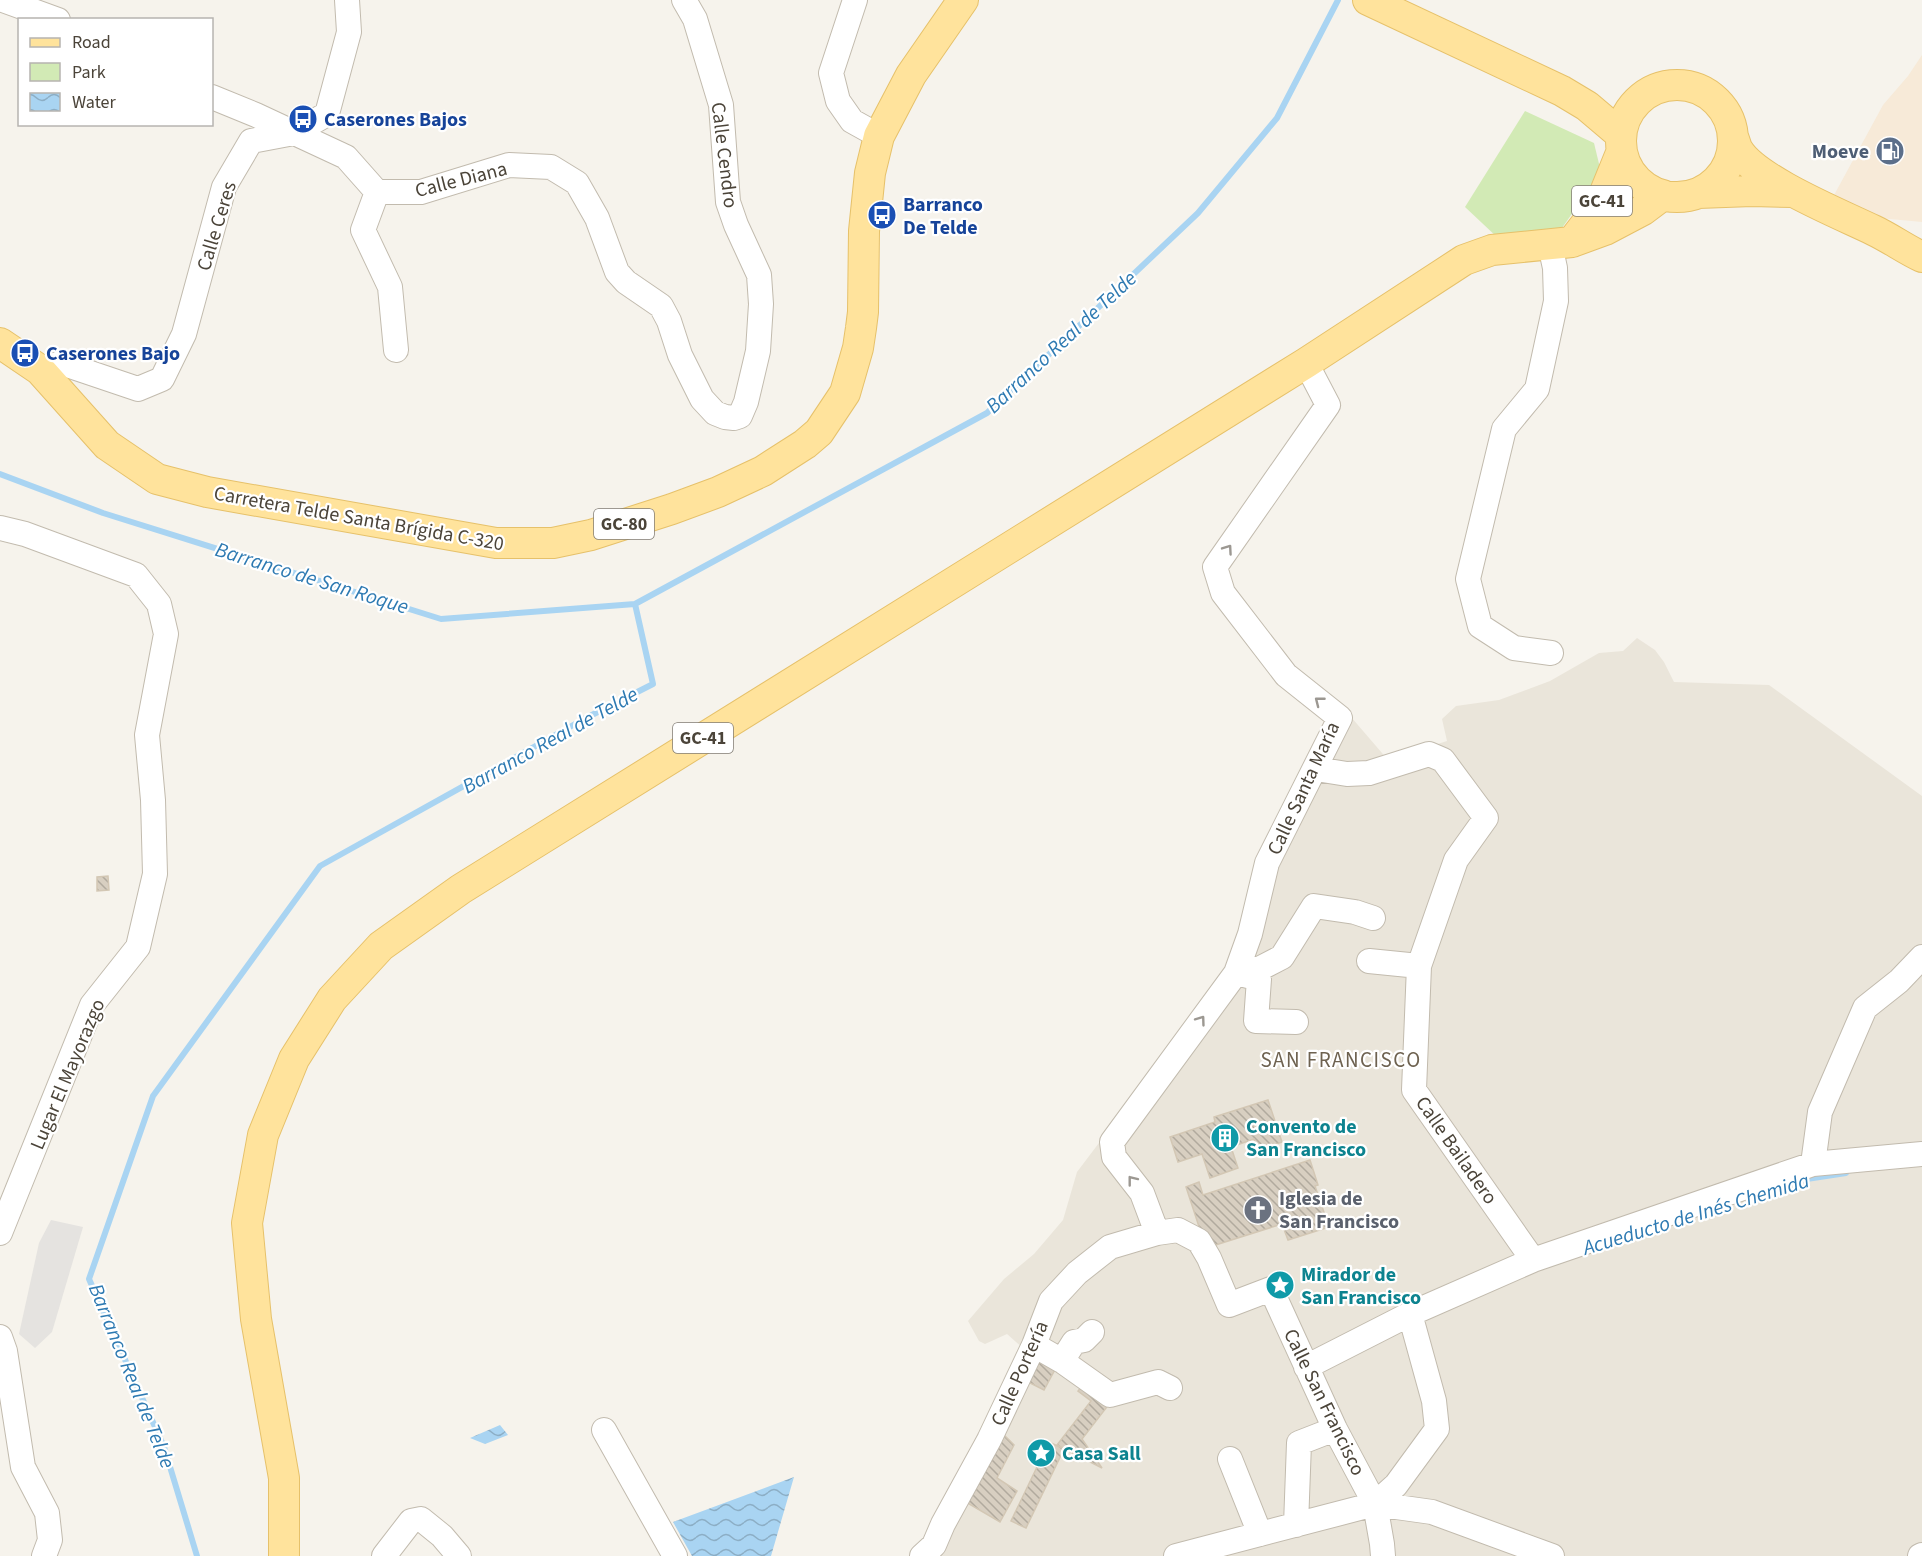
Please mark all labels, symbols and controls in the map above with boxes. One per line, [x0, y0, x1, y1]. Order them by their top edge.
legend [18, 18, 213, 126]
text: Road [72, 30, 111, 55]
text: Park [72, 60, 106, 85]
text: Water [72, 90, 116, 115]
street label: Calle Cendro [704, 101, 744, 210]
bus stop icon: Caserones Bajos [287, 103, 319, 135]
place label: Caserones Bajos [324, 106, 467, 134]
fuel station icon: Moeve [1874, 135, 1906, 167]
place label: Moeve [1812, 138, 1869, 166]
street label: Calle Diana [412, 155, 510, 205]
street label: Calle Ceres [190, 178, 244, 274]
road number: GC-41 [1572, 186, 1632, 216]
place label: Barranco De Telde [903, 191, 983, 242]
bus stop icon: Barranco De Telde [866, 199, 898, 231]
water label: Barranco Real de Telde [979, 264, 1143, 420]
bus stop icon: Caserones Bajo [9, 337, 41, 369]
place label: Caserones Bajo [46, 340, 180, 368]
street label: Carretera Telde Santa Brígida C-320 [212, 480, 506, 558]
road number: GC-80 [594, 509, 654, 539]
water label: Barranco de San Roque [212, 534, 412, 622]
one-way arrow [1221, 544, 1232, 555]
water label: Barranco Real de Telde [457, 679, 643, 801]
one-way arrow [1315, 698, 1326, 709]
street label: Calle Santa María [1261, 717, 1347, 860]
road number: GC-41 [673, 723, 733, 753]
street label: Lugar El Mayorazgo [24, 995, 112, 1154]
one-way arrow [1194, 1016, 1205, 1027]
district label: SAN FRANCISCO [1260, 1045, 1422, 1075]
street label: Calle Bailadero [1409, 1091, 1504, 1210]
place label: Convento de San Francisco [1246, 1113, 1366, 1164]
building icon: Convento de San Francisco [1209, 1122, 1241, 1154]
water label: Acueducto de Inés Chemida [1577, 1165, 1813, 1263]
one-way arrow [1128, 1176, 1139, 1187]
place label: Iglesia de San Francisco [1279, 1185, 1399, 1236]
church icon: Iglesia de San Francisco [1242, 1194, 1274, 1226]
place label: Mirador de San Francisco [1301, 1261, 1421, 1312]
place icon: Mirador de San Francisco [1264, 1269, 1296, 1301]
water label: Barranco Real de Telde [81, 1279, 183, 1473]
street label: Calle Portería [984, 1316, 1056, 1431]
street label: Calle San Francisco [1276, 1324, 1372, 1481]
place icon: Casa Sall [1025, 1437, 1057, 1469]
place label: Casa Sall [1062, 1440, 1141, 1468]

